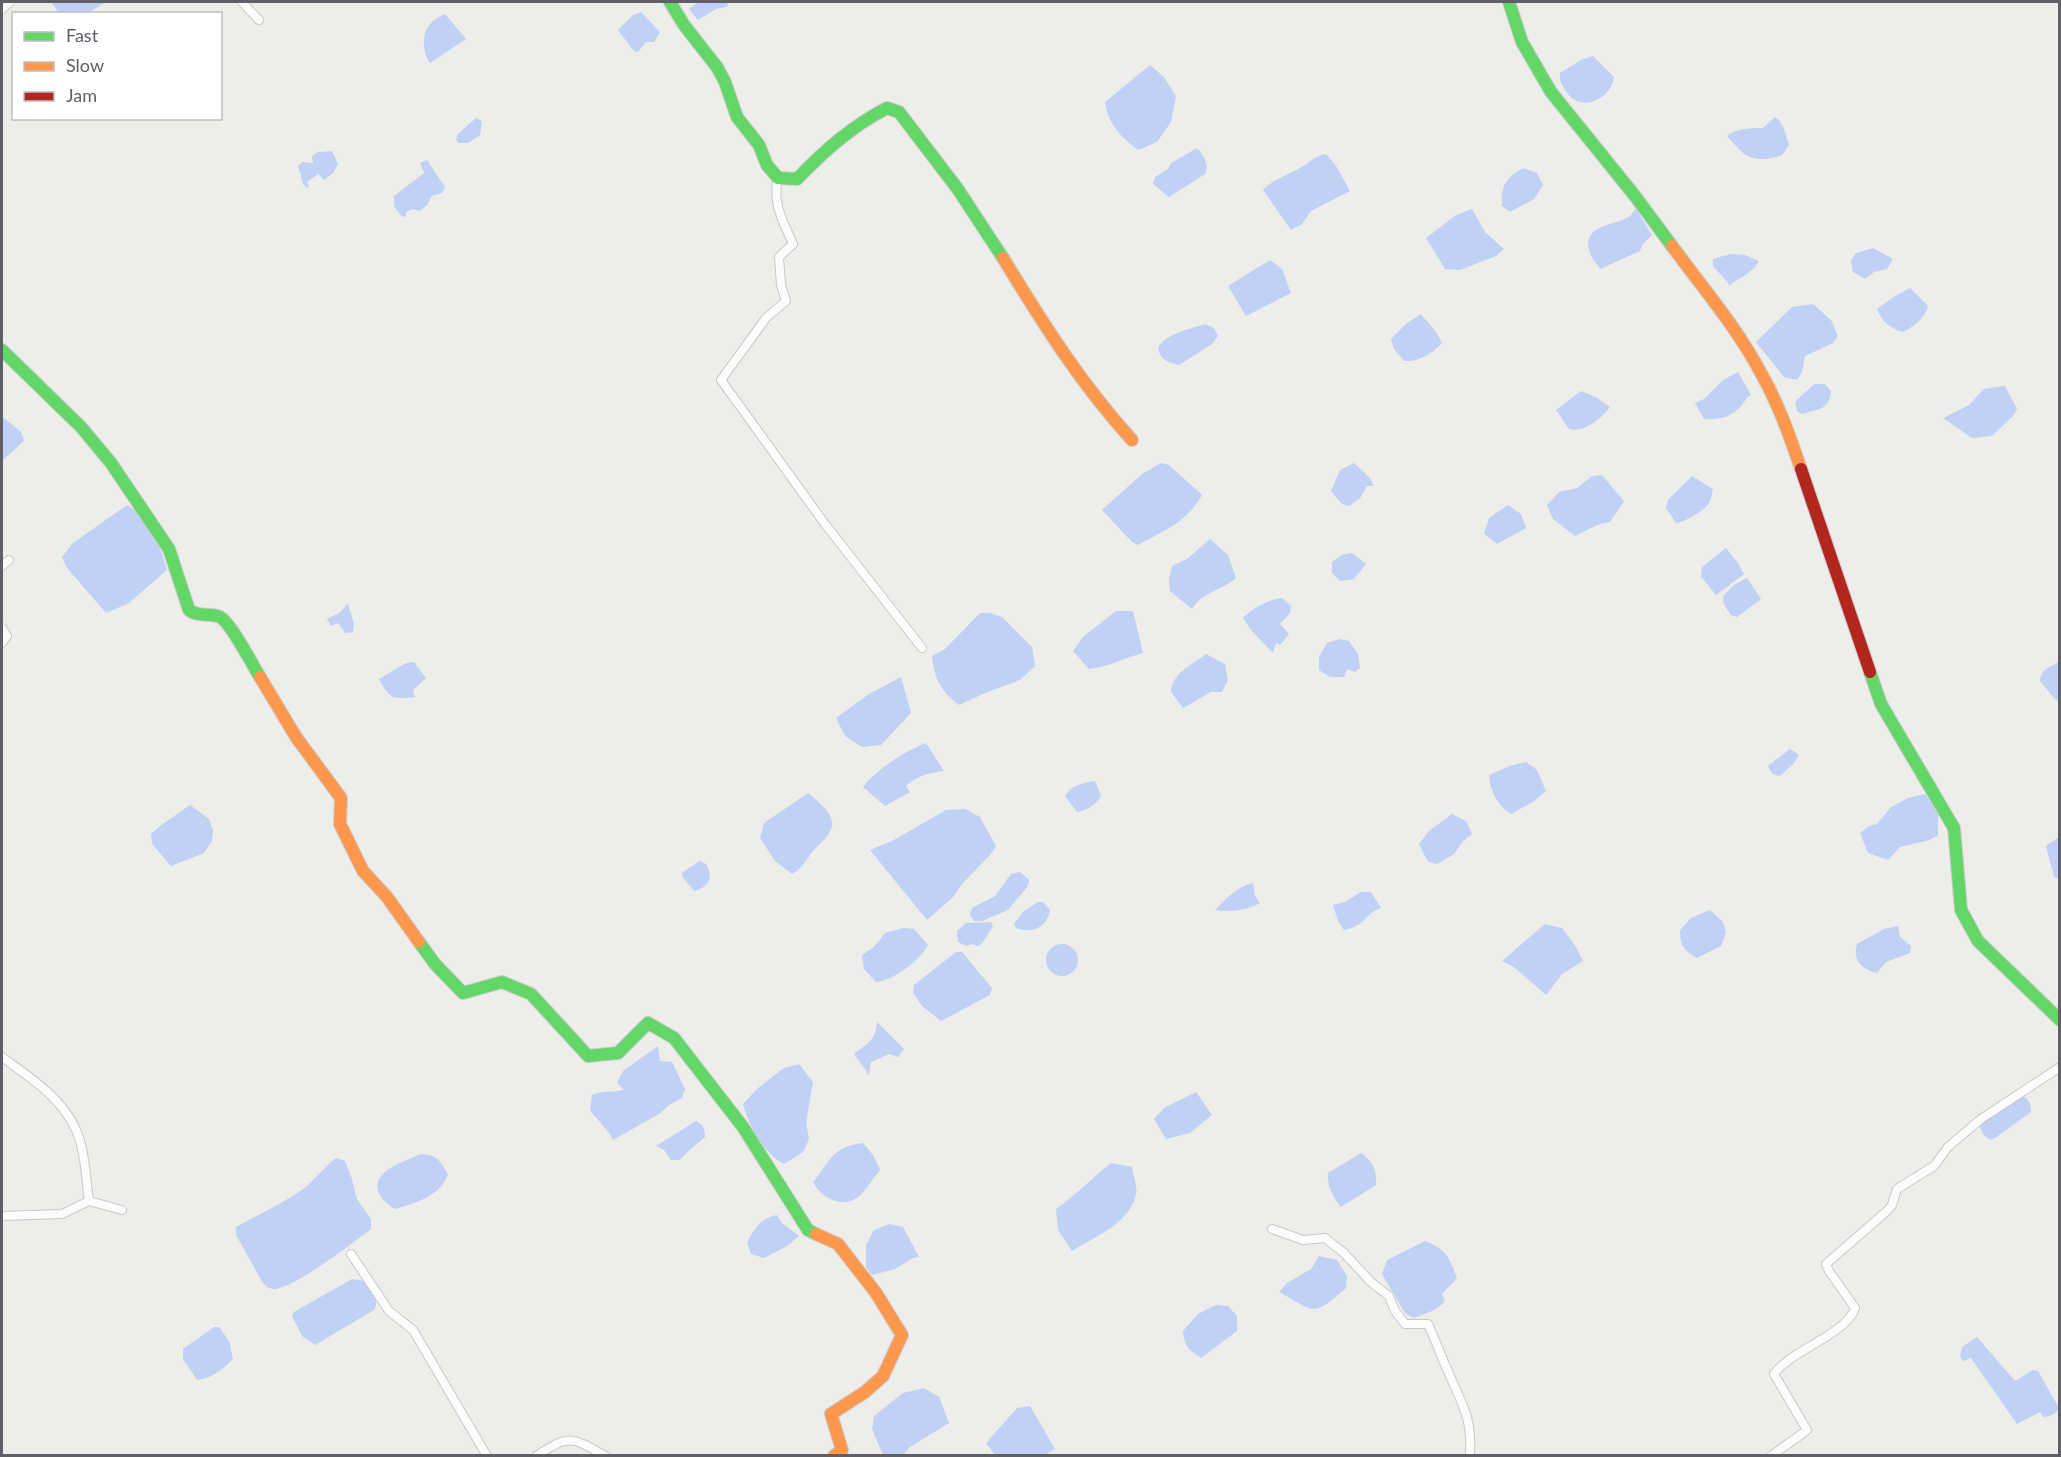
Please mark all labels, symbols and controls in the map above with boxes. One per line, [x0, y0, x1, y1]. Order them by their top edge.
legend [12, 12, 222, 120]
text: Fast [66, 24, 99, 46]
text: Slow [66, 54, 104, 76]
text: Jam [66, 84, 97, 106]

